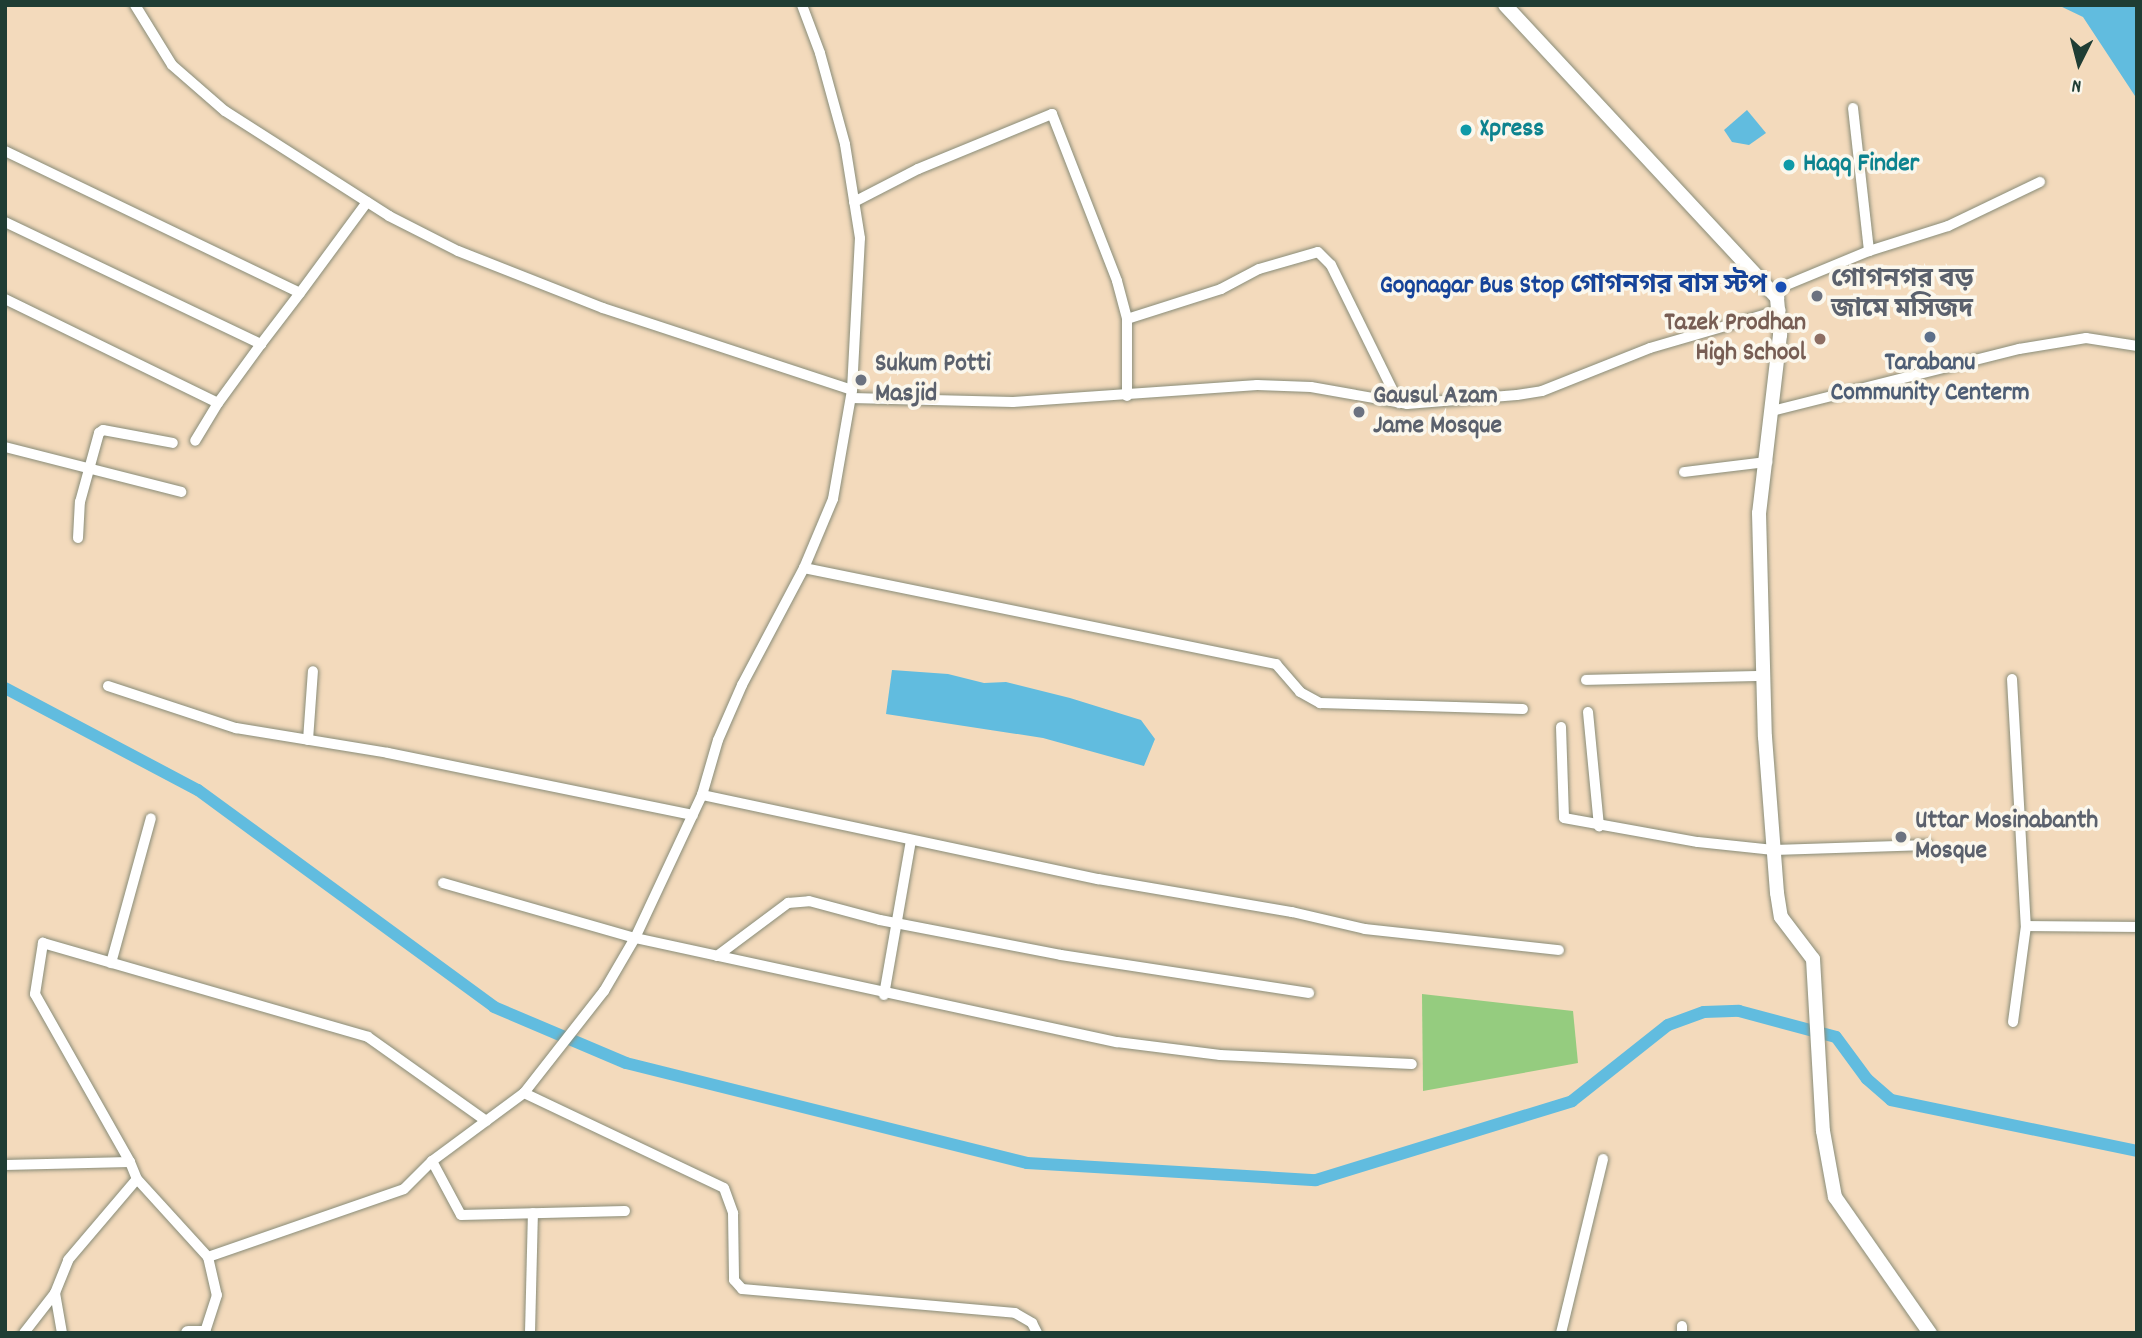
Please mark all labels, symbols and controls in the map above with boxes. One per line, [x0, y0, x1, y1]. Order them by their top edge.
north arrow [2044, 28, 2114, 98]
text: N [2071, 70, 2083, 98]
place label: Xpress [1480, 114, 1544, 146]
marker: Xpress [1458, 122, 1474, 138]
place label: Haqq Finder [1803, 149, 1919, 181]
marker: Haqq Finder [1781, 157, 1797, 173]
place label: গোগনগর বড় জামে মসিজদ [1831, 265, 1973, 326]
place label: Gognagar Bus Stop গোগনগর বাস স্টপ [1380, 271, 1767, 303]
marker: Gognagar Bus Stop গোগনগর বাস স্টপ [1773, 279, 1789, 295]
marker: গোগনগর বড় জামে মসিজদ [1809, 288, 1825, 304]
place label: Tazek Prodhan High School [1664, 308, 1806, 370]
marker: Tarabanu Community Centerm [1922, 329, 1938, 345]
marker: Tazek Prodhan High School [1812, 331, 1828, 347]
place label: Tarabanu Community Centerm [1830, 348, 2030, 410]
place label: Sukum Potti Masjid [875, 349, 991, 410]
marker: Sukum Potti Masjid [853, 372, 869, 388]
place label: Gausul Azam Jame Mosque [1373, 381, 1502, 442]
marker: Gausul Azam Jame Mosque [1351, 404, 1367, 420]
place label: Uttar Mosinabanth Mosque [1915, 806, 2098, 868]
marker: Uttar Mosinabanth Mosque [1893, 829, 1909, 845]

